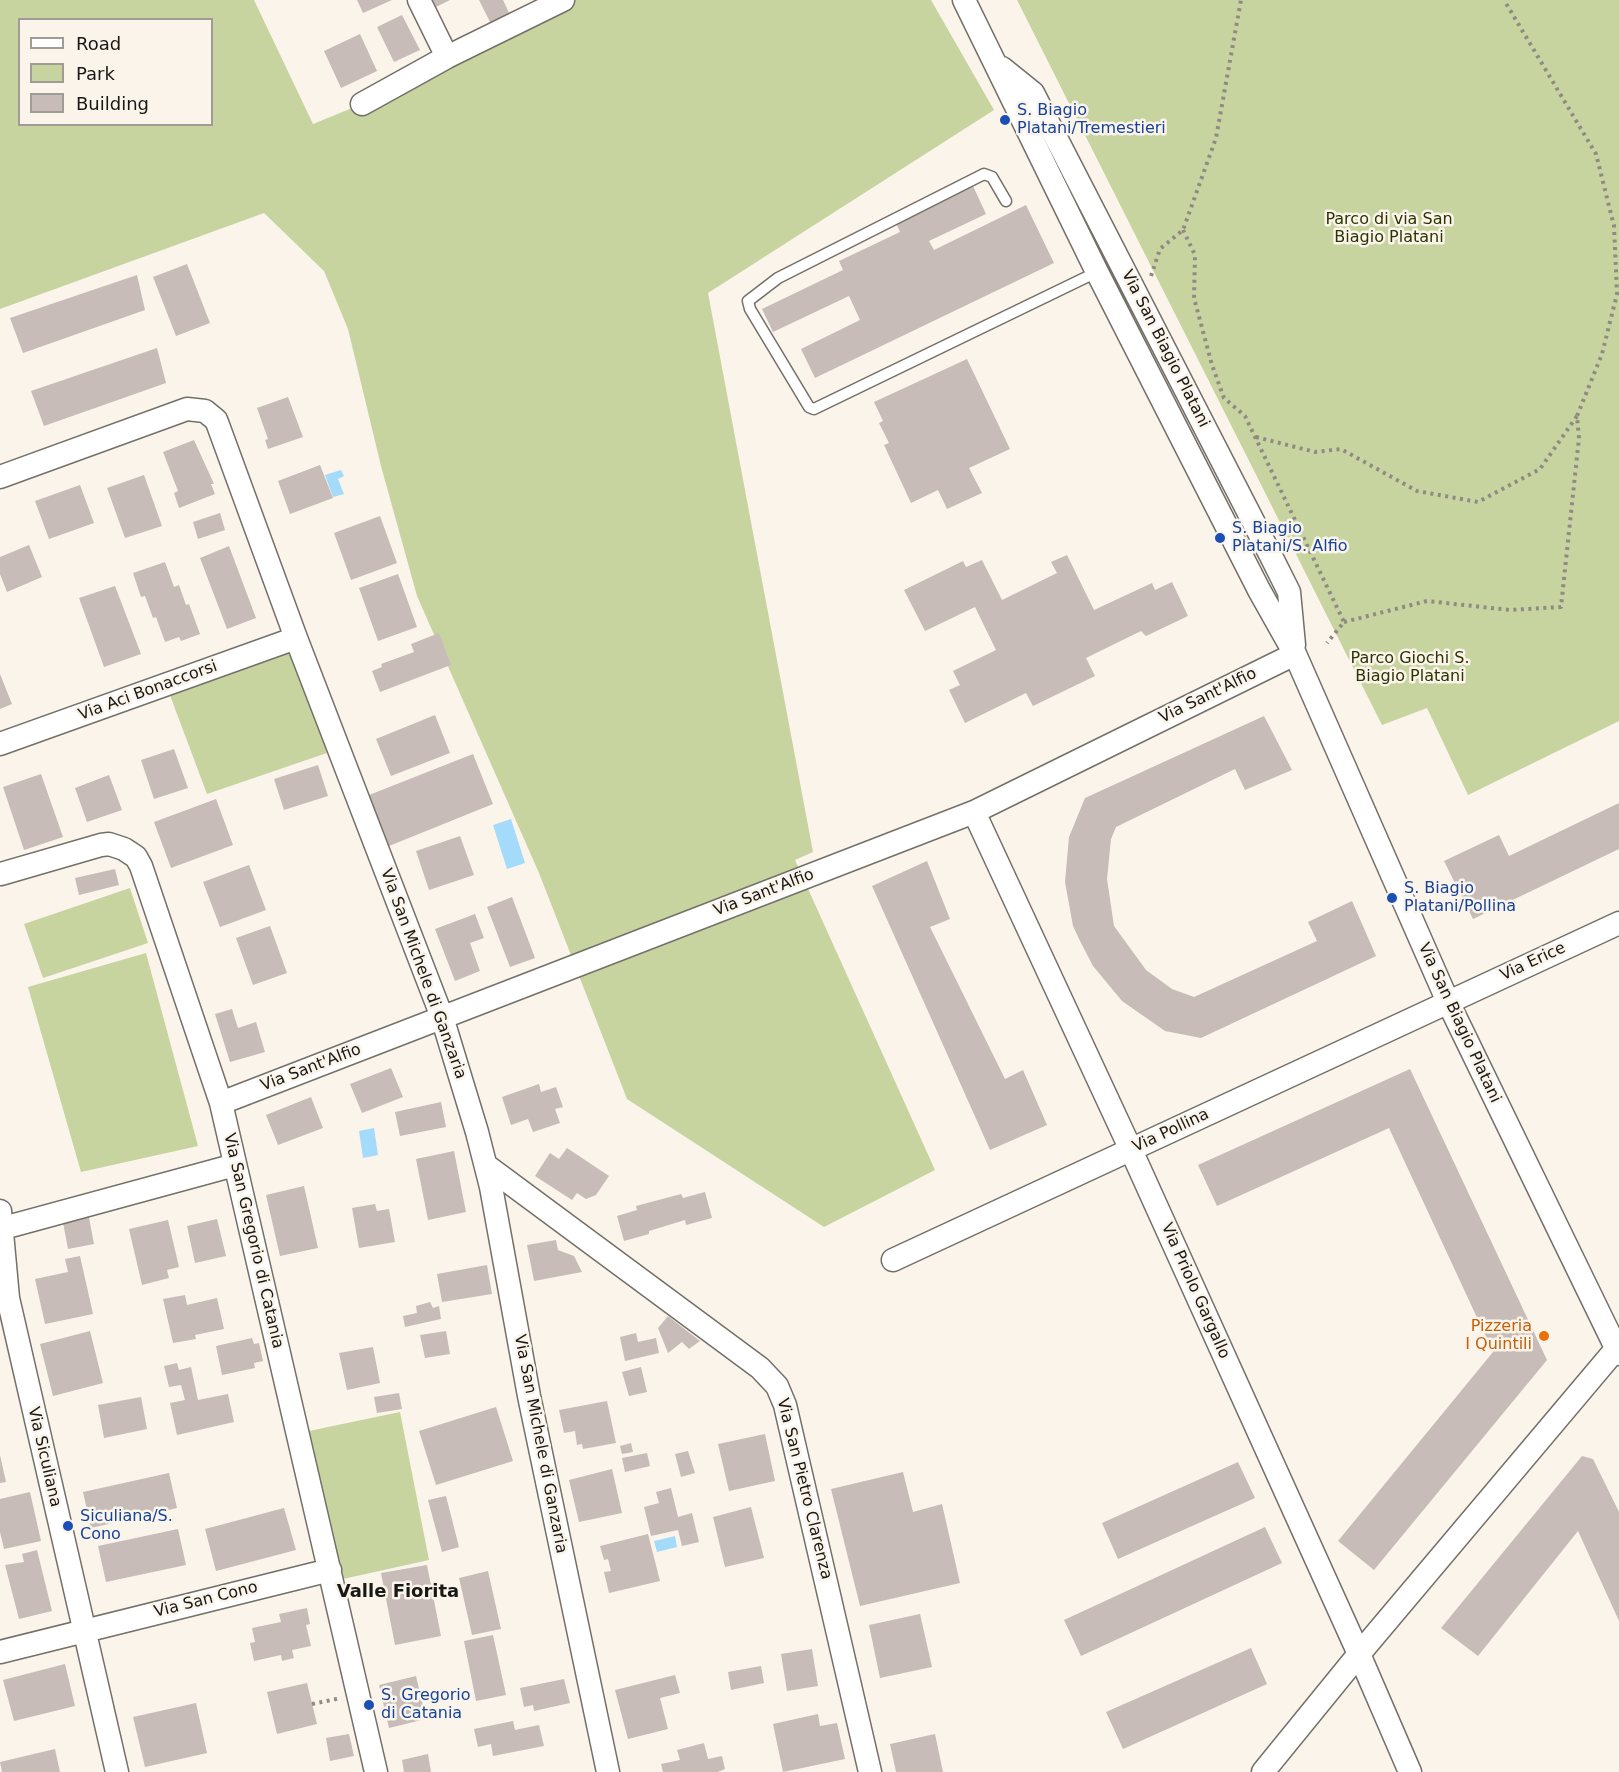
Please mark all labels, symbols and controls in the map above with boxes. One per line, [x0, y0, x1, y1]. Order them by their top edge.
legend [18, 18, 213, 126]
text: Road [76, 33, 121, 54]
text: Park [76, 63, 115, 84]
text: Building [76, 93, 149, 114]
place label: S. Biagio Platani/Tremestieri [1017, 101, 1166, 139]
marker: S. Biagio Platani/Tremestieri [998, 113, 1012, 127]
park label: Parco di via San Biagio Platani [1325, 210, 1453, 248]
street label: Via San Biagio Platani [1117, 267, 1213, 431]
place label: S. Biagio Platani/S. Alfio [1232, 519, 1348, 557]
marker: S. Biagio Platani/S. Alfio [1213, 531, 1227, 545]
park label: Parco Giochi S. Biagio Platani [1351, 649, 1469, 687]
street label: Via Aci Bonaccorsi [76, 657, 220, 725]
street label: Via Sant'Alfio [1156, 664, 1260, 728]
street label: Via Sant'Alfio [711, 865, 817, 921]
street label: Via San Michele di Ganzaria [376, 866, 470, 1082]
place label: S. Biagio Platani/Pollina [1404, 879, 1516, 917]
marker: S. Biagio Platani/Pollina [1385, 891, 1399, 905]
street label: Via Erice [1497, 939, 1569, 985]
street label: Via San Biagio Platani [1413, 940, 1505, 1106]
street label: Via Sant'Alfio [258, 1040, 364, 1096]
street label: Via Pollina [1130, 1105, 1212, 1157]
street label: Via San Gregorio di Catania [219, 1131, 287, 1351]
street label: Via Priolo Gargallo [1156, 1220, 1234, 1362]
place label: Pizzeria I Quintili [1465, 1317, 1532, 1355]
marker: Pizzeria I Quintili [1537, 1329, 1551, 1343]
street label: Via San Michele di Ganzaria [509, 1333, 571, 1555]
street label: Via San Pietro Clarenza [772, 1396, 836, 1582]
street label: Via Siculiana [23, 1405, 65, 1509]
place label: Siculiana/S. Cono [80, 1507, 173, 1545]
marker: Siculiana/S. Cono [61, 1519, 75, 1533]
street label: Via San Cono [152, 1578, 260, 1622]
district label: Valle Fiorita [337, 1581, 459, 1603]
place label: S. Gregorio di Catania [381, 1686, 471, 1724]
marker: S. Gregorio di Catania [362, 1698, 376, 1712]

